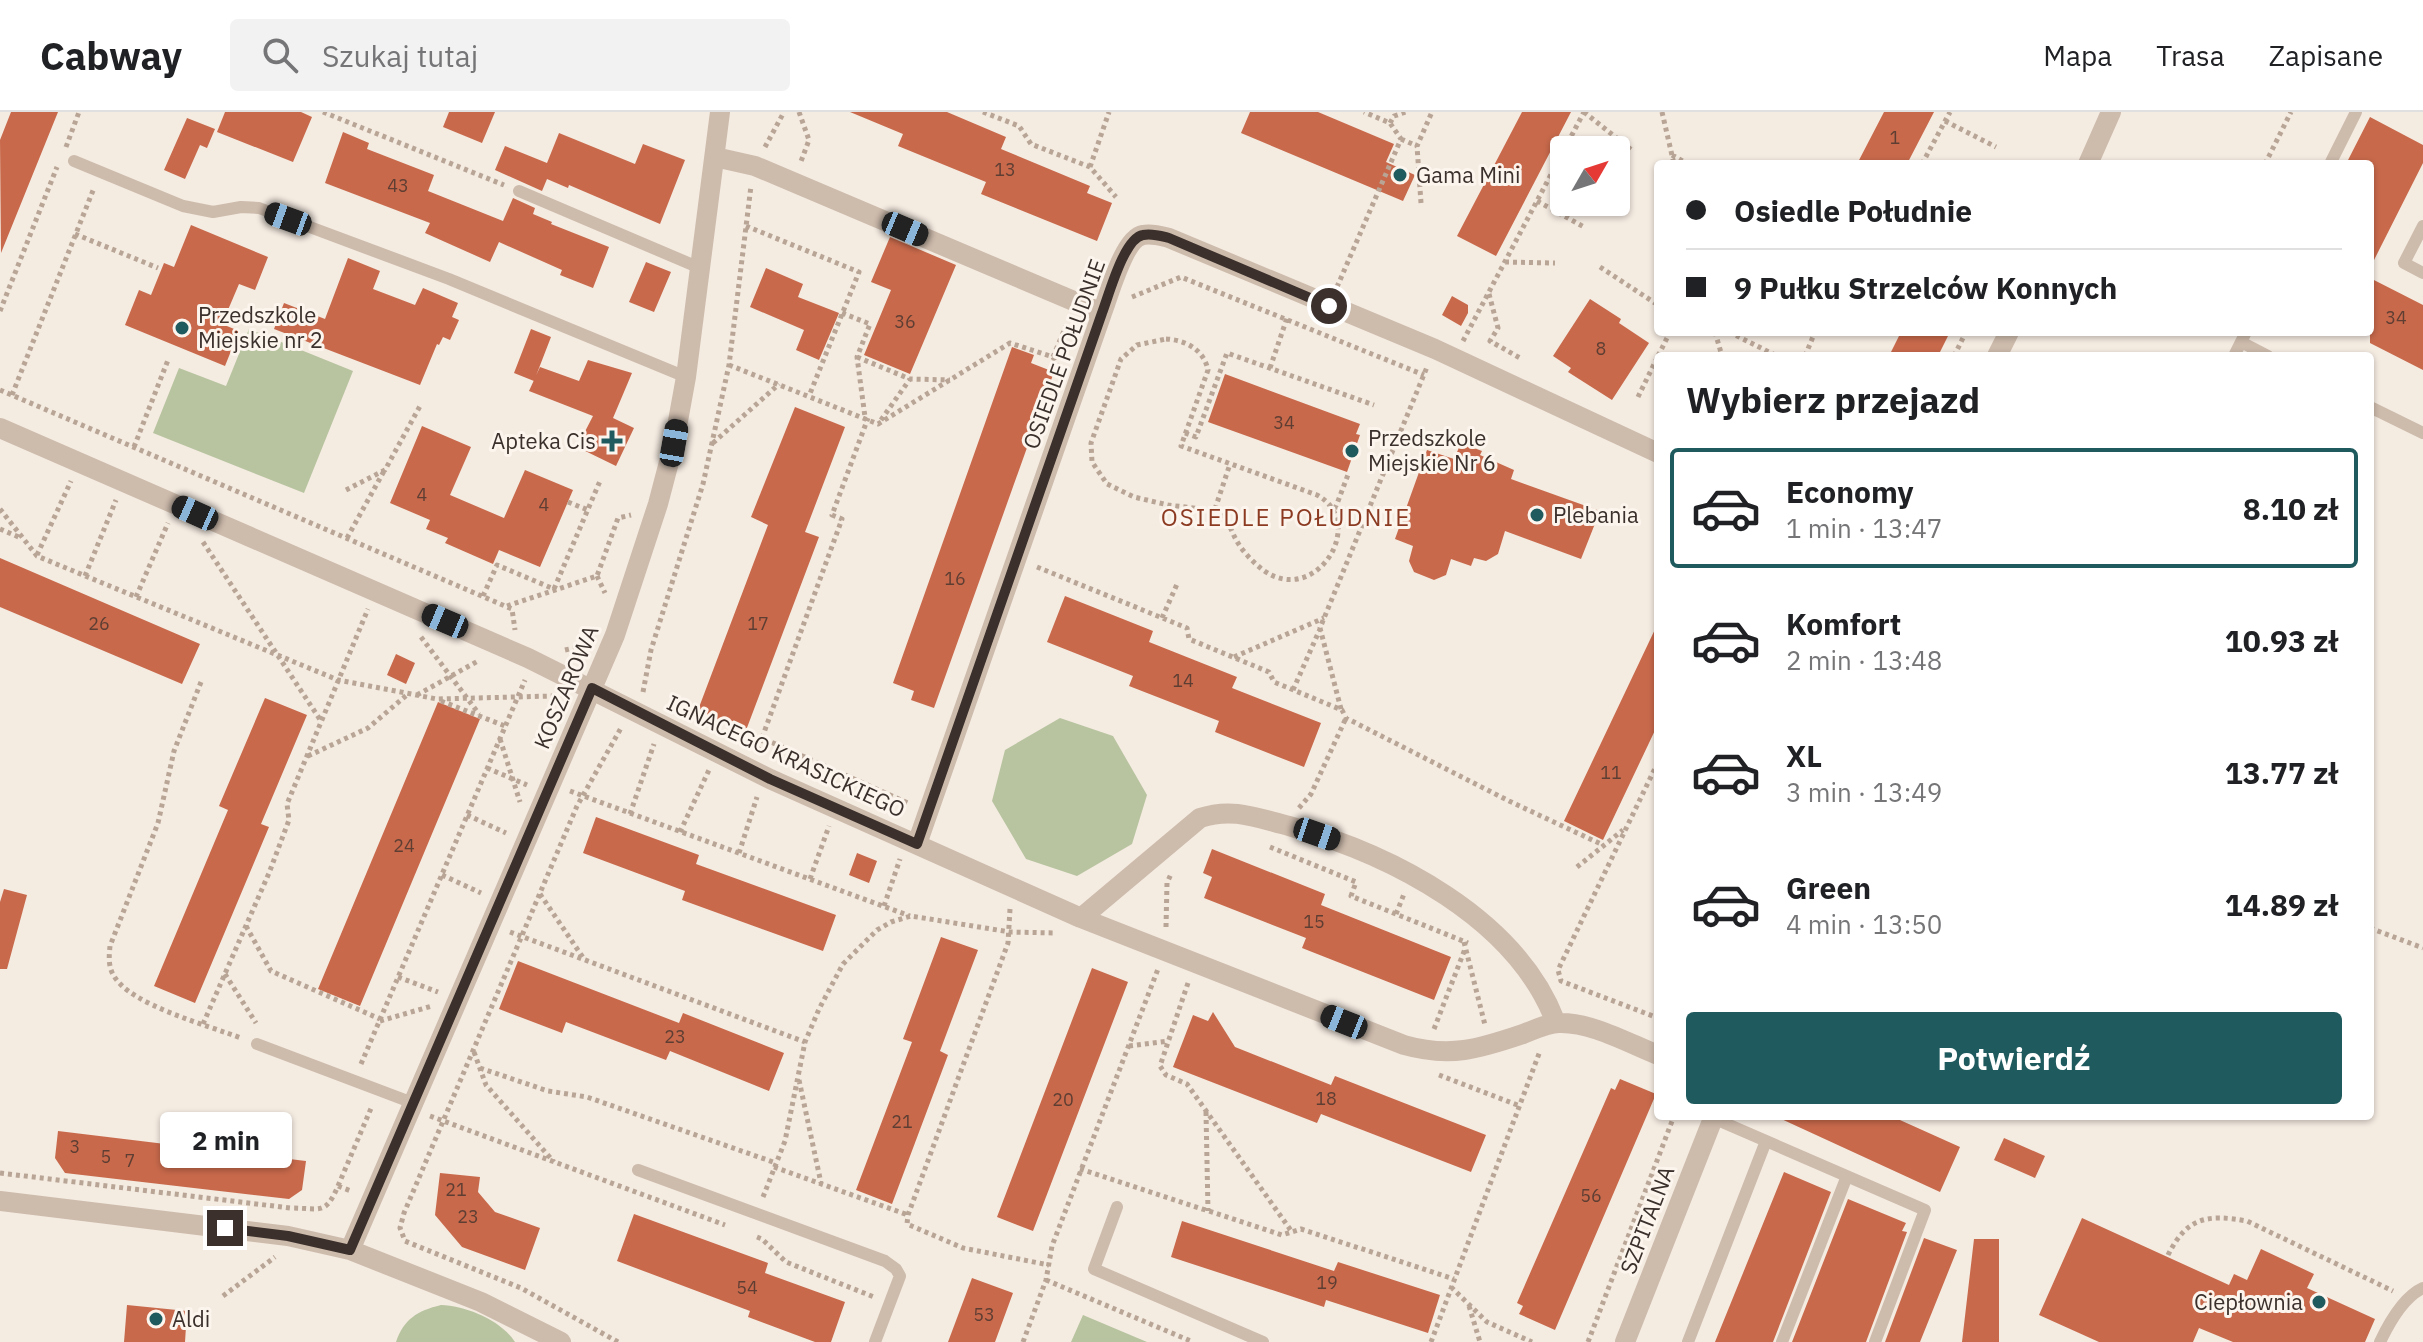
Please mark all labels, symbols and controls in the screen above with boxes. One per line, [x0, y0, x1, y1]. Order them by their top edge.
search box [230, 19, 790, 91]
text: Cabway [40, 31, 182, 80]
icon: search [258, 33, 302, 77]
text: Szukaj tutaj [322, 36, 478, 75]
text: Mapa [2043, 37, 2112, 74]
text: Trasa [2156, 37, 2225, 74]
text: Zapisane [2269, 37, 2383, 74]
house number: 1 [1890, 126, 1900, 149]
north arrow [1550, 136, 1630, 216]
map controls [1550, 136, 1630, 216]
house number: 13 [994, 158, 1016, 181]
place label: Gama Mini [1416, 160, 1521, 189]
marker: Gama Mini [1391, 166, 1409, 184]
house number: 43 [387, 174, 409, 197]
text: Osiedle Południe [1734, 191, 1972, 230]
car [261, 200, 315, 238]
car [878, 209, 932, 249]
street label: OSIEDLE POŁUDNIE [1016, 255, 1111, 453]
text: 9 Pułku Strzelców Konnych [1734, 268, 2117, 307]
route start [1311, 288, 1347, 324]
place label: Przedszkole Miejskie nr 2 [198, 300, 323, 354]
house number: 34 [2385, 306, 2407, 329]
house number: 36 [894, 310, 916, 333]
marker: Przedszkole Miejskie nr 2 [173, 319, 191, 337]
house number: 8 [1596, 337, 1606, 360]
text: Wybierz przejazd [1686, 376, 1980, 423]
house number: 34 [1273, 411, 1295, 434]
car [658, 417, 690, 469]
place label: Przedszkole Miejskie Nr 6 [1368, 423, 1496, 477]
place label: Apteka Cis [491, 426, 596, 455]
marker: Apteka Cis [603, 432, 621, 450]
marker: Przedszkole Miejskie Nr 6 [1343, 442, 1361, 460]
icon: car [1690, 472, 1762, 544]
text: Economy [1786, 472, 1914, 511]
house number: 4 [417, 483, 428, 506]
text: 8.10 zł [2243, 489, 2338, 528]
car [168, 492, 222, 534]
house number: 4 [539, 493, 550, 516]
place label: Plebania [1553, 500, 1639, 529]
district label: OSIEDLE POŁUDNIE [1161, 501, 1411, 533]
marker: Plebania [1528, 506, 1546, 524]
text: 1 min · 13:47 [1786, 511, 1942, 545]
house number: 16 [944, 567, 966, 590]
car [418, 601, 472, 641]
icon: car [1690, 604, 1762, 676]
text: Komfort [1786, 604, 1901, 643]
house number: 26 [88, 612, 110, 635]
house number: 17 [747, 612, 769, 635]
street label: KOSZAROWA [526, 621, 605, 753]
text: 10.93 zł [2225, 621, 2338, 660]
text: 2 min · 13:48 [1786, 643, 1942, 677]
house number: 14 [1172, 669, 1194, 692]
street label: IGNACEGO KRASICKIEGO [662, 688, 910, 824]
icon: car [1690, 736, 1762, 808]
text: XL [1786, 736, 1822, 775]
text: 13.77 zł [2225, 753, 2338, 792]
house number: 11 [1600, 761, 1622, 784]
text: 3 min · 13:49 [1786, 775, 1942, 809]
car [1290, 815, 1344, 853]
house number: 24 [393, 834, 415, 857]
icon: car [1690, 868, 1762, 940]
text: Green [1786, 868, 1871, 907]
text: 14.89 zł [2225, 885, 2338, 924]
text: 4 min · 13:50 [1786, 907, 1942, 941]
house number: 15 [1303, 910, 1325, 933]
car [1317, 1002, 1371, 1042]
button: Potwierdź [1686, 1012, 2342, 1104]
house number: 23 [664, 1025, 686, 1048]
house number: 18 [1315, 1087, 1337, 1110]
house number: 20 [1052, 1088, 1074, 1111]
house number: 21 [891, 1110, 913, 1133]
callout: 2 min [159, 1112, 291, 1168]
text: 2 min [192, 1123, 260, 1157]
house number: 3 [70, 1135, 80, 1158]
house number: 5 [101, 1145, 111, 1168]
house number: 7 [125, 1149, 135, 1172]
street label: SZPITALNA [1613, 1162, 1680, 1278]
house number: 21 [445, 1178, 467, 1201]
house number: 56 [1580, 1184, 1602, 1207]
house number: 23 [457, 1205, 479, 1228]
route end [207, 1210, 243, 1246]
house number: 19 [1316, 1271, 1338, 1294]
house number: 54 [736, 1276, 758, 1299]
place label: Ciepłownia [2194, 1287, 2303, 1316]
marker: Ciepłownia [2310, 1293, 2328, 1311]
house number: 53 [973, 1303, 995, 1326]
place label: Aldi [172, 1304, 210, 1333]
marker: Aldi [147, 1310, 165, 1328]

